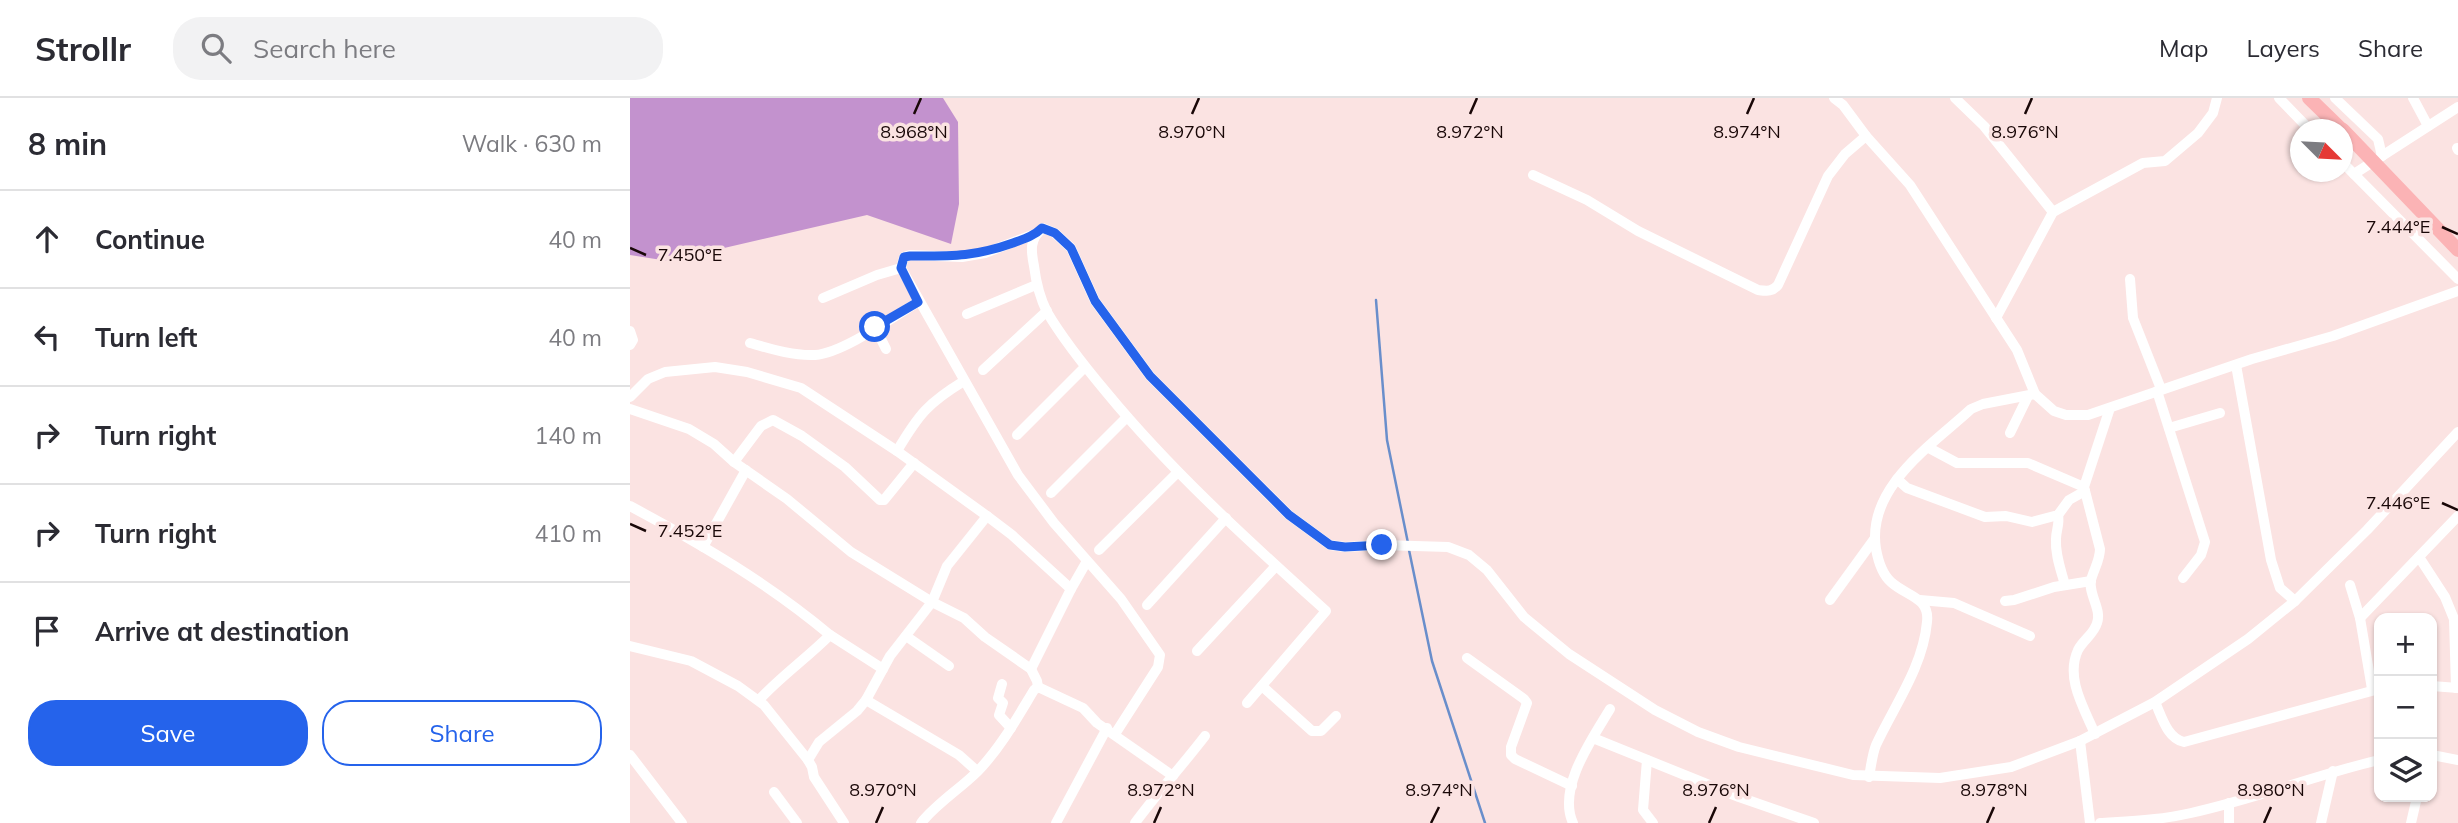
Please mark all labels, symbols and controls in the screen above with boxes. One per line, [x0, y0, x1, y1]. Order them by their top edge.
search box [173, 17, 663, 80]
text: Strollr [35, 28, 131, 69]
icon: search [197, 29, 235, 67]
text: Search here [253, 32, 396, 65]
text: Map [2159, 33, 2208, 63]
text: Layers [2246, 33, 2320, 63]
text: Share [2358, 33, 2423, 63]
north arrow [2290, 119, 2353, 182]
text: 8.968°N [880, 120, 948, 143]
text: 8.970°N [1158, 120, 1226, 143]
text: 8.972°N [1436, 120, 1504, 143]
text: 8.974°N [1713, 120, 1781, 143]
text: 8.976°N [1991, 120, 2059, 143]
text: 8 min [28, 125, 107, 163]
text: Walk · 630 m [462, 129, 602, 158]
text: 7.444°E [2366, 215, 2430, 238]
icon: ahead [28, 220, 66, 258]
text: Continue [95, 223, 205, 256]
text: 40 m [548, 225, 602, 254]
text: 7.450°E [658, 243, 722, 266]
route start [859, 311, 890, 342]
icon: left [28, 318, 66, 356]
text: Turn left [95, 321, 197, 354]
text: 40 m [548, 323, 602, 352]
icon: right [28, 416, 66, 454]
text: Turn right [95, 419, 216, 452]
text: 140 m [534, 421, 602, 450]
text: 7.446°E [2366, 491, 2430, 514]
icon: right [28, 514, 66, 552]
text: Turn right [95, 517, 216, 550]
text: 410 m [534, 519, 602, 548]
text: 7.452°E [658, 519, 722, 542]
route end [1366, 529, 1397, 560]
icon: arrive [28, 612, 66, 650]
map controls [2374, 613, 2437, 802]
button: + [2374, 613, 2437, 676]
text: Arrive at destination [95, 615, 350, 648]
button: − [2374, 676, 2437, 739]
button: Save [28, 700, 308, 766]
button: Share [322, 700, 602, 766]
button: layers [2374, 739, 2437, 802]
text: 8.970°N [849, 778, 917, 801]
text: 8.972°N [1127, 778, 1195, 801]
text: 8.974°N [1405, 778, 1473, 801]
text: 8.976°N [1682, 778, 1750, 801]
text: 8.978°N [1960, 778, 2028, 801]
text: 8.980°N [2237, 778, 2305, 801]

